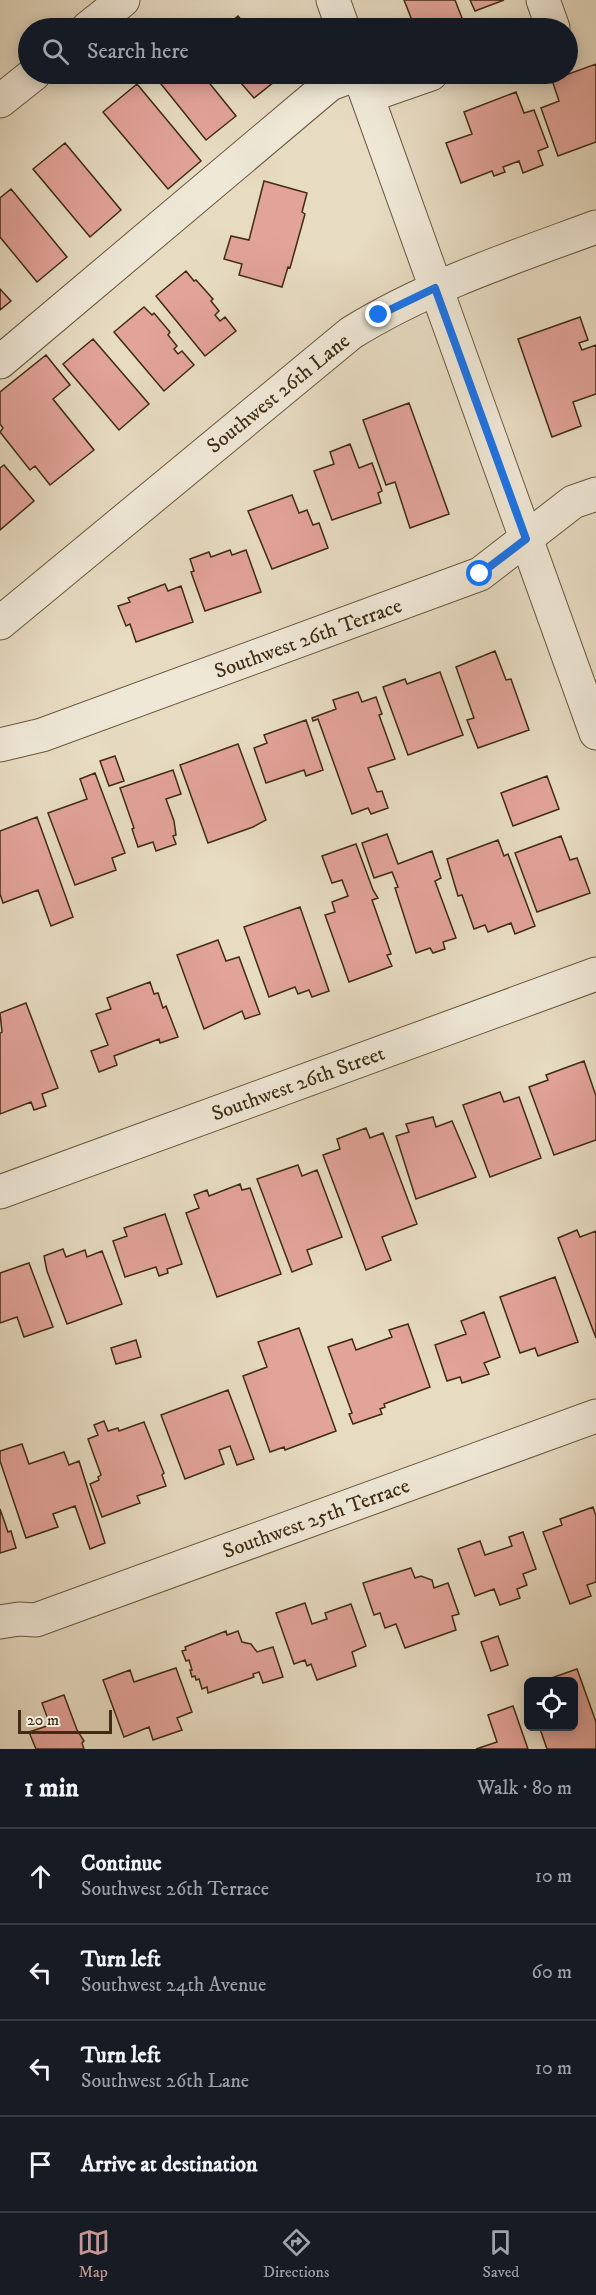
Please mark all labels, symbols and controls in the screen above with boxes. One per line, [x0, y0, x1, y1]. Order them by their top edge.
search box [18, 18, 578, 84]
icon: search [39, 35, 72, 68]
text: Search here [87, 38, 189, 65]
route end [365, 301, 391, 327]
street label: Southwest 26th Lane [202, 328, 356, 459]
route start [466, 560, 492, 586]
street label: Southwest 26th Terrace [211, 593, 406, 685]
street label: Southwest 26th Street [208, 1040, 389, 1127]
street label: Southwest 25th Terrace [219, 1473, 414, 1565]
map controls [524, 1677, 578, 1731]
button: locate [524, 1677, 578, 1731]
scale bar [18, 1707, 112, 1734]
text: 20 m [27, 1710, 59, 1730]
text: 1 min [24, 1772, 79, 1805]
text: Walk · 80 m [477, 1776, 572, 1801]
text: Continue [81, 1850, 162, 1877]
icon: ahead [24, 1860, 57, 1893]
text: 10 m [535, 1864, 572, 1889]
text: Southwest 26th Terrace [81, 1877, 269, 1902]
text: Turn left [81, 1946, 161, 1973]
icon: left [24, 1956, 57, 1989]
text: 60 m [532, 1960, 572, 1985]
text: Southwest 24th Avenue [81, 1973, 266, 1998]
text: Turn left [81, 2042, 161, 2069]
icon: left [24, 2052, 57, 2085]
text: 10 m [535, 2056, 572, 2081]
text: Southwest 26th Lane [81, 2069, 249, 2094]
icon: arrive [24, 2148, 57, 2181]
text: Arrive at destination [81, 2151, 258, 2178]
tab: Map [77, 2226, 110, 2282]
tab: Directions [263, 2226, 329, 2282]
tab: Saved [483, 2226, 519, 2282]

